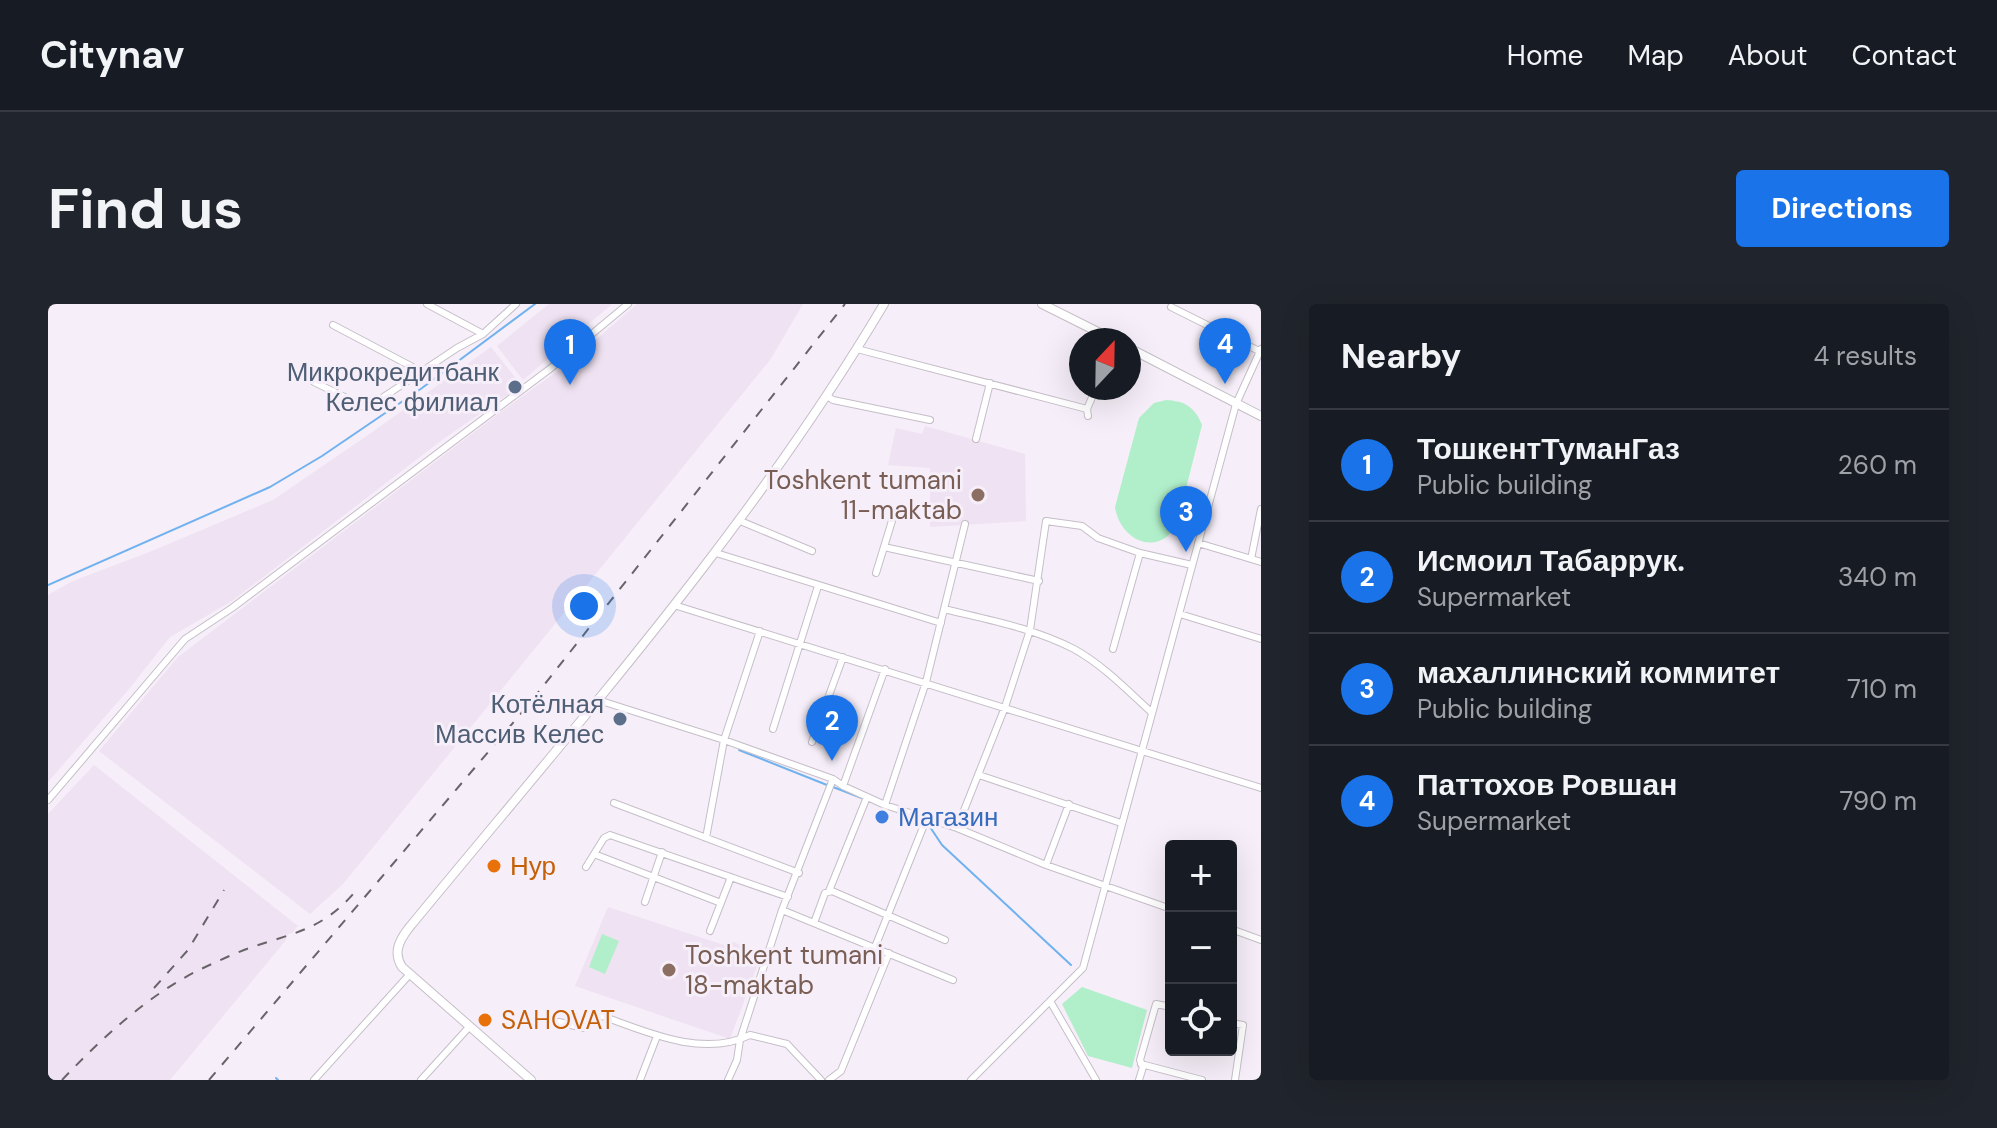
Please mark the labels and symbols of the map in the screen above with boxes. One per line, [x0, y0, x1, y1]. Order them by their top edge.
pin: 4 [1199, 318, 1251, 384]
pin: 1 [544, 319, 596, 385]
north arrow [1069, 328, 1141, 400]
place label: Микрокредитбанк Келес филиал [287, 355, 500, 419]
marker: Микрокредитбанк Келес филиал [506, 378, 524, 396]
place label: Toshkent tumani 11-maktab [764, 463, 962, 527]
marker: Toshkent tumani 11-maktab [969, 486, 987, 504]
pin: 3 [1160, 486, 1212, 552]
your location [564, 586, 604, 626]
place label: Котёлная Массив Келес [435, 687, 604, 751]
pin: 2 [806, 695, 858, 761]
marker: Котёлная Массив Келес [611, 710, 629, 728]
place label: Магазин [898, 800, 998, 834]
marker: Магазин [873, 808, 891, 826]
place label: Нур [510, 849, 556, 883]
marker: Нур [485, 857, 503, 875]
place label: Toshkent tumani 18-maktab [685, 938, 883, 1002]
marker: Toshkent tumani 18-maktab [660, 961, 678, 979]
place label: SAHOVAT [501, 1003, 615, 1037]
marker: SAHOVAT [476, 1011, 494, 1029]

